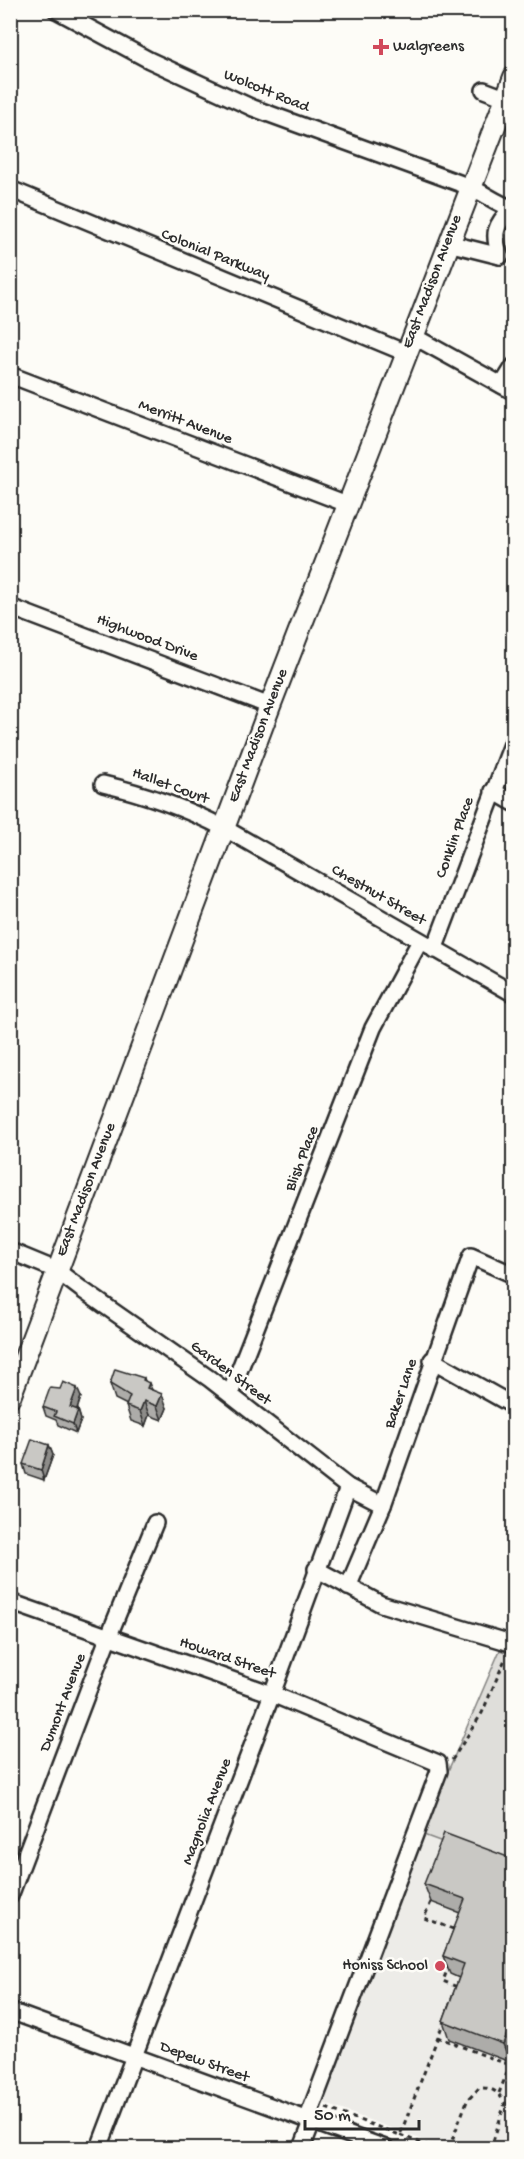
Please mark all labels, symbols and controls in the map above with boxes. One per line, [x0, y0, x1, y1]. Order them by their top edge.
place label: Walgreens [393, 38, 465, 57]
marker: Walgreens [374, 40, 388, 54]
street label: Wolcott Road [220, 66, 313, 118]
street label: East Madison Avenue [399, 212, 468, 351]
street label: Colonial Parkway [158, 226, 272, 287]
street label: Merritt Avenue [135, 396, 235, 450]
street label: Highwood Drive [93, 611, 201, 667]
street label: East Madison Avenue [225, 666, 294, 805]
street label: Hallet Court [129, 764, 212, 810]
street label: Conklin Place [433, 794, 480, 881]
street label: Chestnut Street [327, 861, 430, 931]
street label: East Madison Avenue [53, 1120, 122, 1259]
street label: Blish Place [282, 1123, 324, 1195]
street label: Garden Street [186, 1337, 275, 1411]
street label: Baker Lane [381, 1356, 423, 1432]
street label: Howard Street [177, 1634, 279, 1685]
street label: Dumont Avenue [36, 1651, 92, 1756]
street label: Magnolia Avenue [179, 1755, 237, 1868]
place label: Honiss School [342, 1957, 428, 1976]
marker: Honiss School [433, 1959, 447, 1973]
street label: Depew Street [156, 2038, 253, 2088]
scale bar [305, 2093, 419, 2131]
text: 50 m [314, 2106, 351, 2127]

